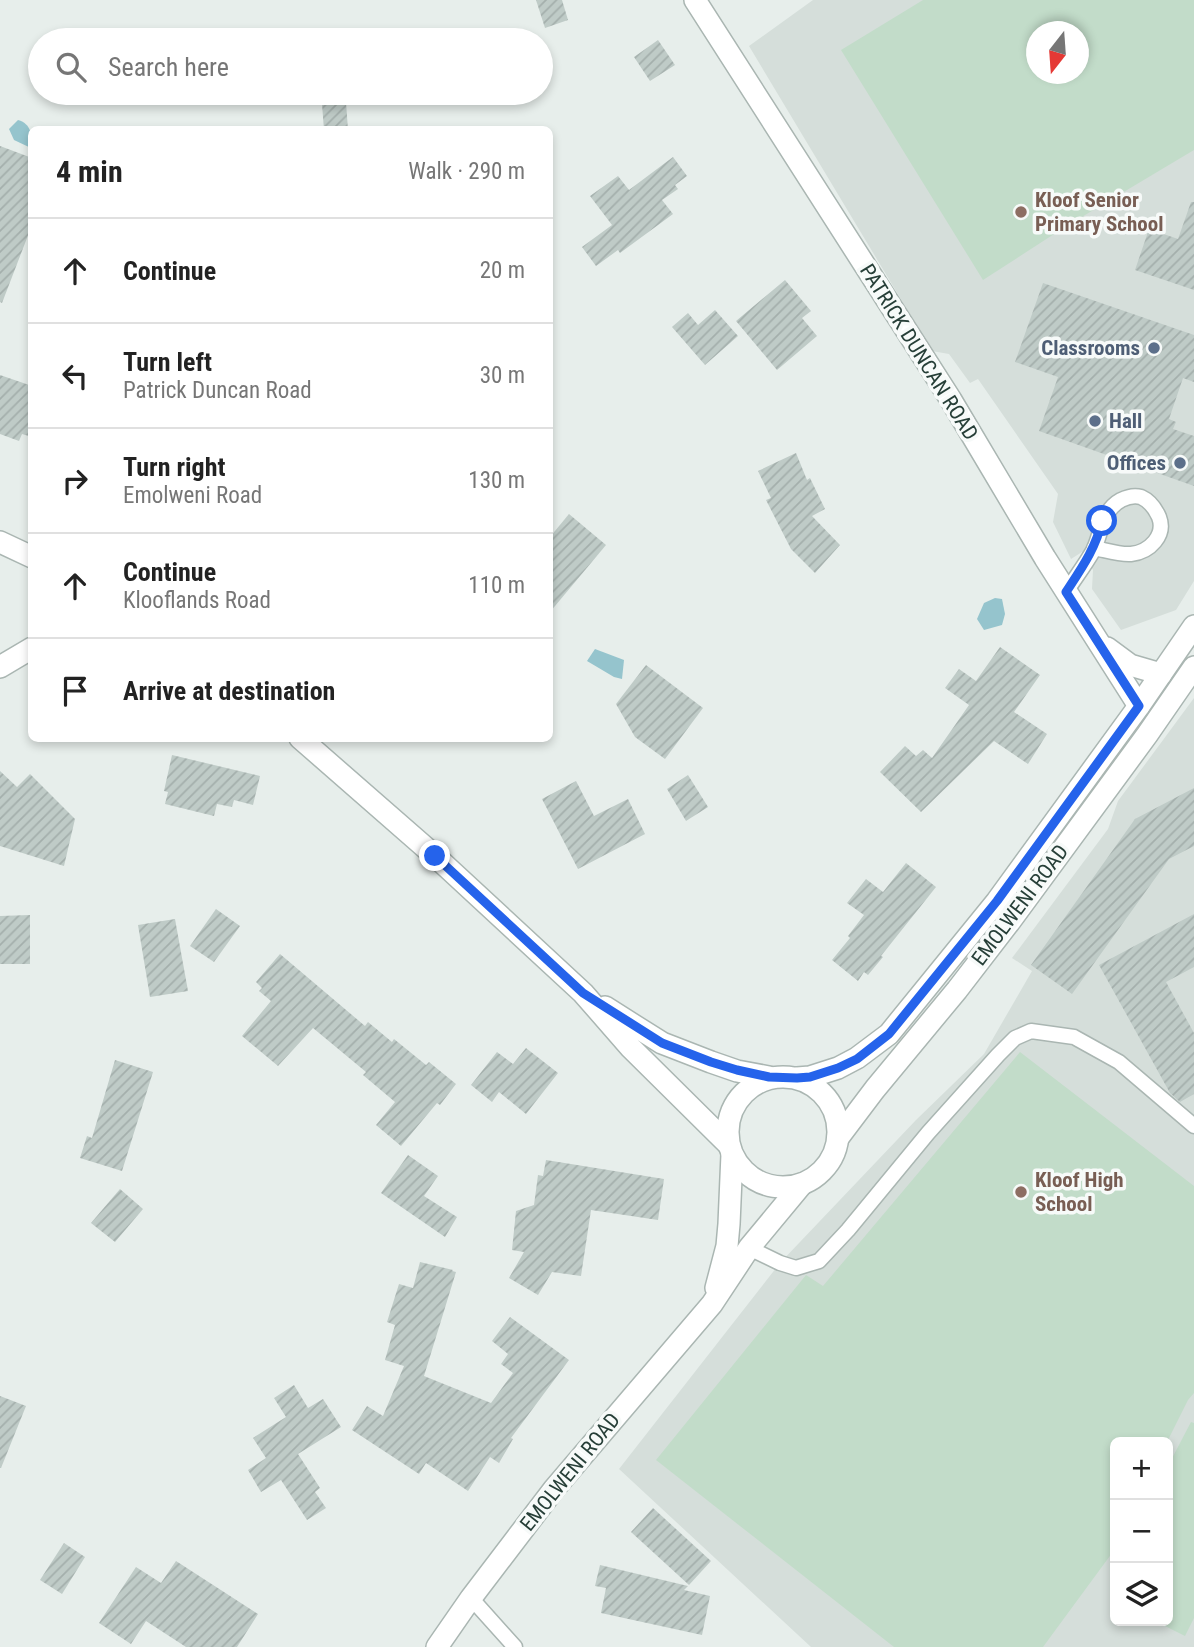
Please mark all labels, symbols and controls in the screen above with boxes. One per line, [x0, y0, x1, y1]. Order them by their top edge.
north arrow [1026, 21, 1089, 84]
search box [28, 28, 553, 105]
icon: search [52, 48, 90, 86]
text: Search here [108, 52, 229, 82]
text: 4 min [56, 154, 123, 189]
text: Walk · 290 m [408, 158, 525, 185]
place label: Kloof Senior Primary School [1035, 188, 1164, 236]
marker: Kloof Senior Primary School [1013, 204, 1029, 220]
icon: ahead [56, 252, 94, 290]
text: Continue [123, 256, 216, 286]
text: 20 m [480, 257, 525, 284]
street label: PATRICK DUNCAN ROAD [855, 260, 983, 444]
place label: Classrooms [1041, 336, 1140, 360]
marker: Classrooms [1146, 340, 1162, 356]
text: Turn left [123, 347, 212, 377]
icon: left [56, 357, 94, 395]
text: 30 m [480, 362, 525, 389]
text: Patrick Duncan Road [123, 377, 312, 404]
place label: Hall [1109, 409, 1142, 433]
marker: Hall [1087, 413, 1103, 429]
place label: Offices [1107, 451, 1166, 475]
text: Turn right [123, 452, 225, 482]
marker: Offices [1172, 455, 1188, 471]
icon: right [56, 462, 94, 500]
text: 130 m [468, 467, 525, 494]
text: Emolweni Road [123, 482, 262, 509]
route start [1086, 505, 1117, 536]
text: Continue [123, 557, 216, 587]
icon: ahead [56, 567, 94, 605]
text: 110 m [468, 572, 525, 599]
text: Klooflands Road [123, 587, 271, 614]
icon: arrive [56, 672, 94, 710]
text: Arrive at destination [123, 676, 335, 706]
route end [419, 840, 450, 871]
street label: EMOLWENI ROAD [967, 840, 1073, 970]
place label: Kloof High School [1035, 1168, 1124, 1216]
marker: Kloof High School [1013, 1184, 1029, 1200]
street label: EMOLWENI ROAD [515, 1408, 625, 1536]
map controls [1110, 1437, 1173, 1626]
button: + [1110, 1437, 1173, 1500]
button: − [1110, 1500, 1173, 1563]
button: layers [1110, 1563, 1173, 1626]

